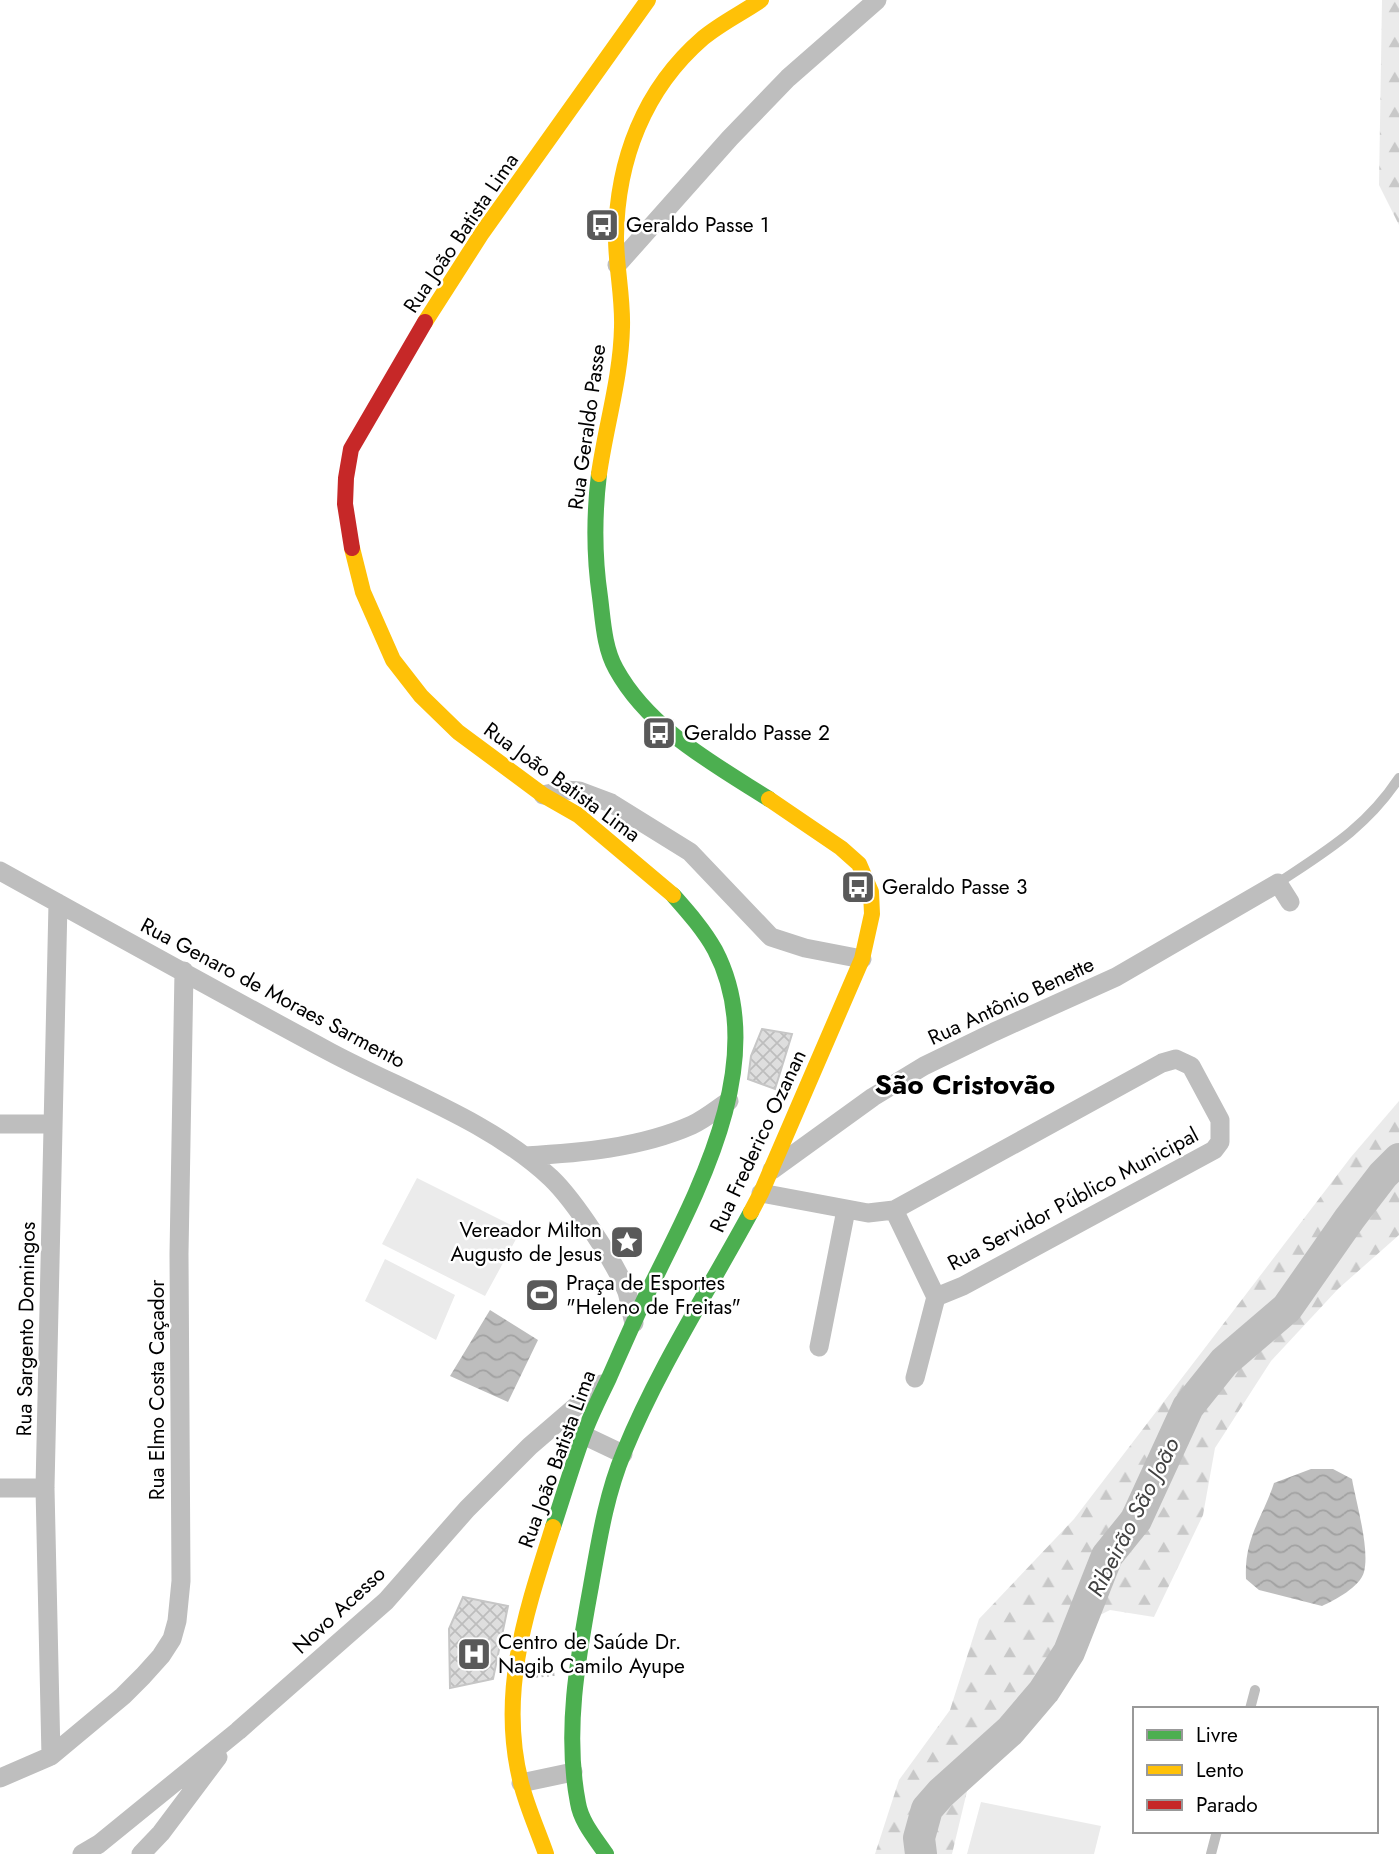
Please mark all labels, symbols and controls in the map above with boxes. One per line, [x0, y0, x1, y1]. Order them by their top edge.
street label: Rua João Batista Lima [396, 147, 526, 319]
bus stop icon: Geraldo Passe 1 [583, 206, 621, 244]
place label: Geraldo Passe 1 [626, 210, 769, 240]
street label: Rua Geraldo Passe [561, 342, 613, 512]
bus stop icon: Geraldo Passe 2 [640, 714, 678, 752]
street label: Rua João Batista Lima [477, 715, 647, 849]
place label: Geraldo Passe 2 [684, 718, 830, 748]
bus stop icon: Geraldo Passe 3 [839, 868, 877, 906]
place label: Geraldo Passe 3 [882, 872, 1027, 902]
street label: Rua Genaro de Moraes Sarmento [135, 910, 411, 1076]
street label: Rua Antônio Benette [923, 949, 1099, 1053]
street label: Rua Frederico Ozanan [702, 1045, 814, 1237]
district label: São Cristovão [875, 1064, 1055, 1105]
street label: Rua Servidor Público Municipal [942, 1120, 1204, 1278]
place label: Vereador Milton Augusto de Jesus [450, 1215, 602, 1269]
street label: Rua Sargento Domingos [9, 1221, 43, 1437]
place icon: Vereador Milton Augusto de Jesus [608, 1223, 646, 1261]
place label: Praça de Esportes "Heleno de Freitas" [566, 1268, 741, 1322]
sports icon: Praça de Esportes "Heleno de Freitas" [523, 1276, 561, 1314]
street label: Rua Elmo Costa Caçador [142, 1279, 172, 1500]
street label: Rua João Batista Lima [511, 1366, 603, 1552]
water label: Ribeirão São João [1078, 1431, 1188, 1602]
street label: Novo Acesso [286, 1559, 392, 1661]
place label: Centro de Saúde Dr. Nagib Camilo Ayupe [498, 1627, 685, 1681]
hospital icon: Centro de Saúde Dr. Nagib Camilo Ayupe [455, 1635, 493, 1673]
legend [1133, 1707, 1378, 1833]
text: Livre [1196, 1720, 1238, 1750]
text: Lento [1196, 1755, 1244, 1785]
text: Parado [1196, 1790, 1258, 1820]

